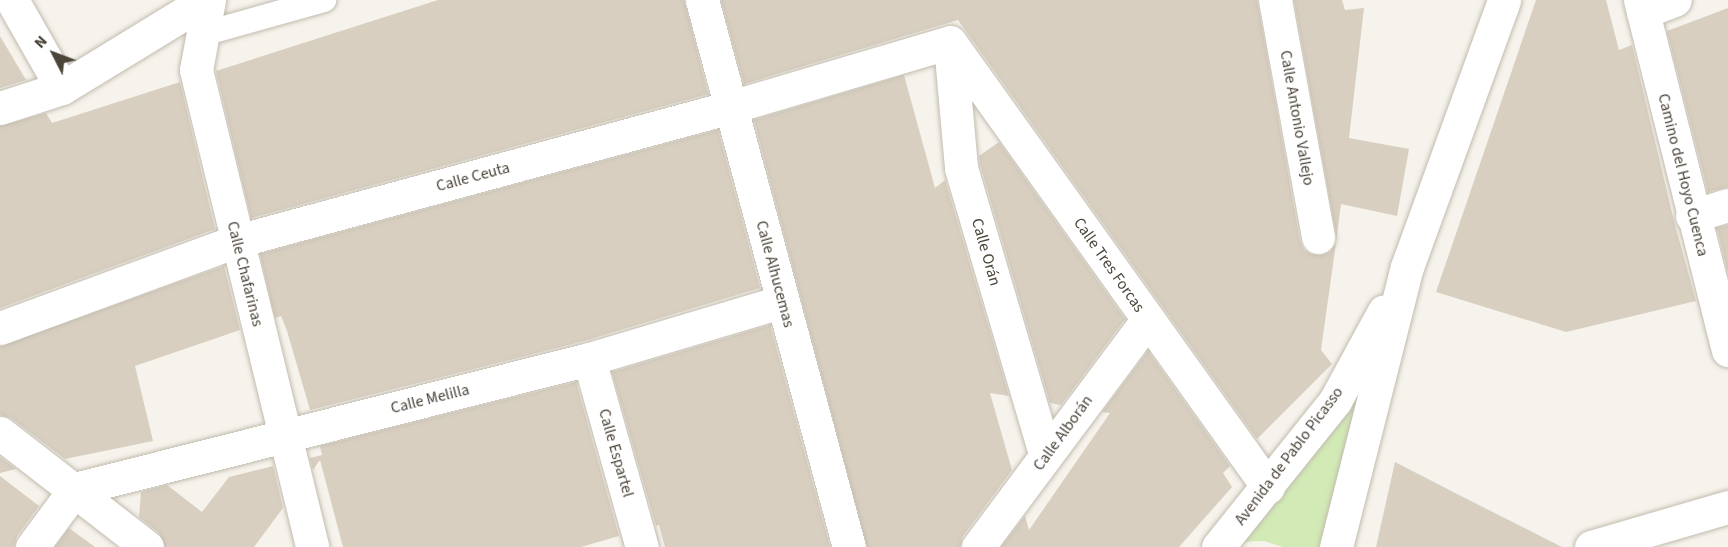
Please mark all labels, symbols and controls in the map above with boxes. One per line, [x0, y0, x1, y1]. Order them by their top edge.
north arrow [24, 24, 84, 84]
text: N [29, 31, 52, 53]
street label: Calle Antonio Vallejo [1276, 49, 1318, 187]
street label: Camino del Hoyo Cuenca [1653, 92, 1713, 258]
street label: Calle Ceuta [434, 158, 512, 196]
street label: Calle Tres Forcas [1069, 214, 1149, 316]
street label: Calle Orán [967, 216, 1005, 288]
street label: Calle Chafarinas [223, 219, 267, 329]
street label: Calle Alhucemas [752, 219, 798, 329]
street label: Calle Melilla [389, 380, 471, 418]
street label: Avenida de Pablo Picasso [1231, 383, 1347, 529]
street label: Calle Alborán [1029, 391, 1097, 475]
street label: Calle Espartel [594, 407, 638, 499]

